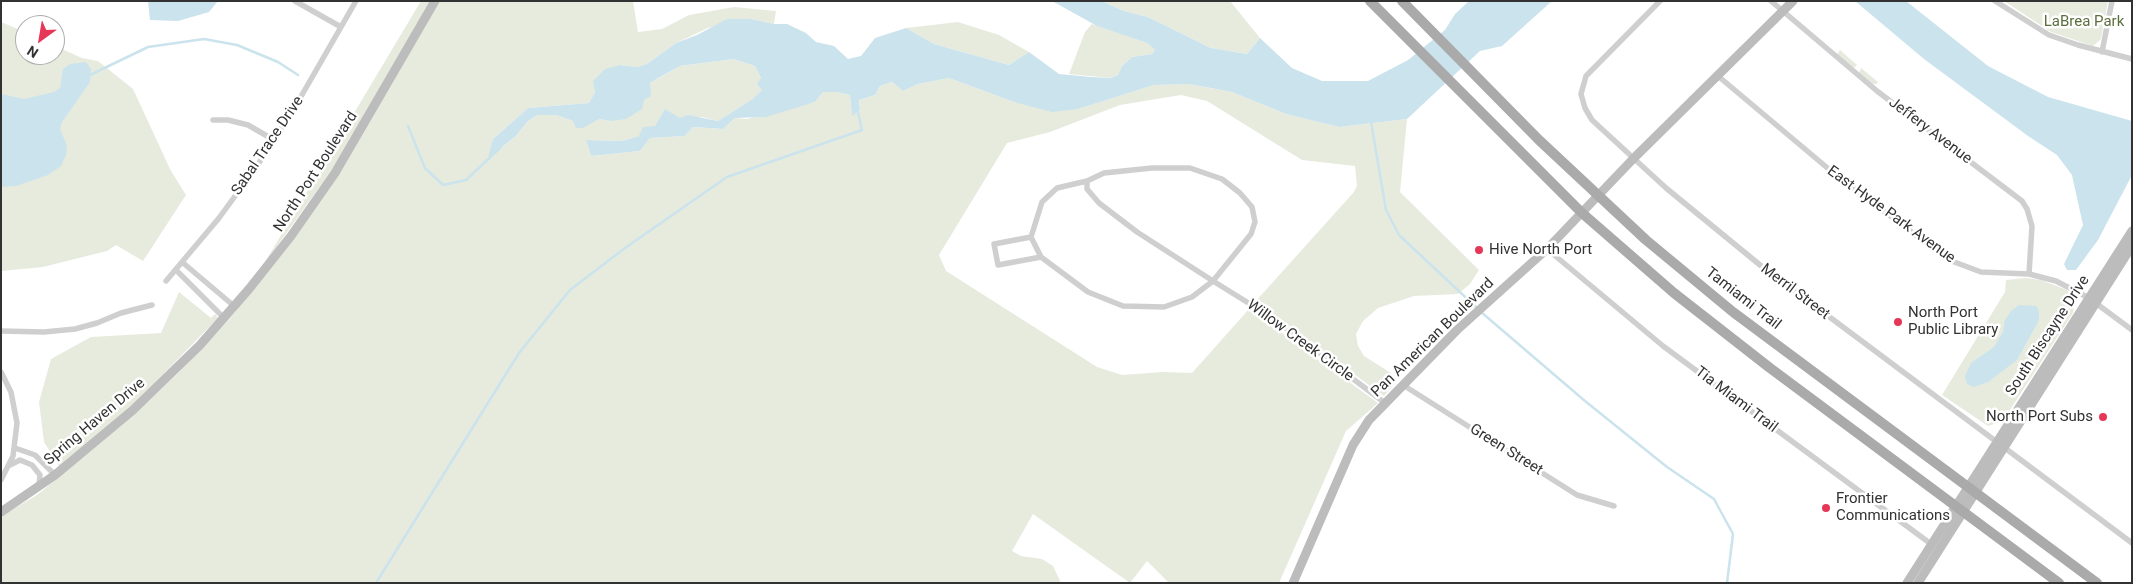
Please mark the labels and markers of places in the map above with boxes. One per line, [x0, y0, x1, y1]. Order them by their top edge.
place label: Hive North Port [1489, 241, 1592, 259]
marker: Hive North Port [1473, 244, 1485, 256]
place label: North Port Public Library [1908, 304, 1998, 339]
marker: North Port Public Library [1892, 316, 1904, 328]
place label: North Port Subs [1986, 408, 2093, 426]
marker: North Port Subs [2097, 411, 2109, 423]
place label: Frontier Communications [1836, 490, 1950, 525]
marker: Frontier Communications [1820, 502, 1832, 514]

